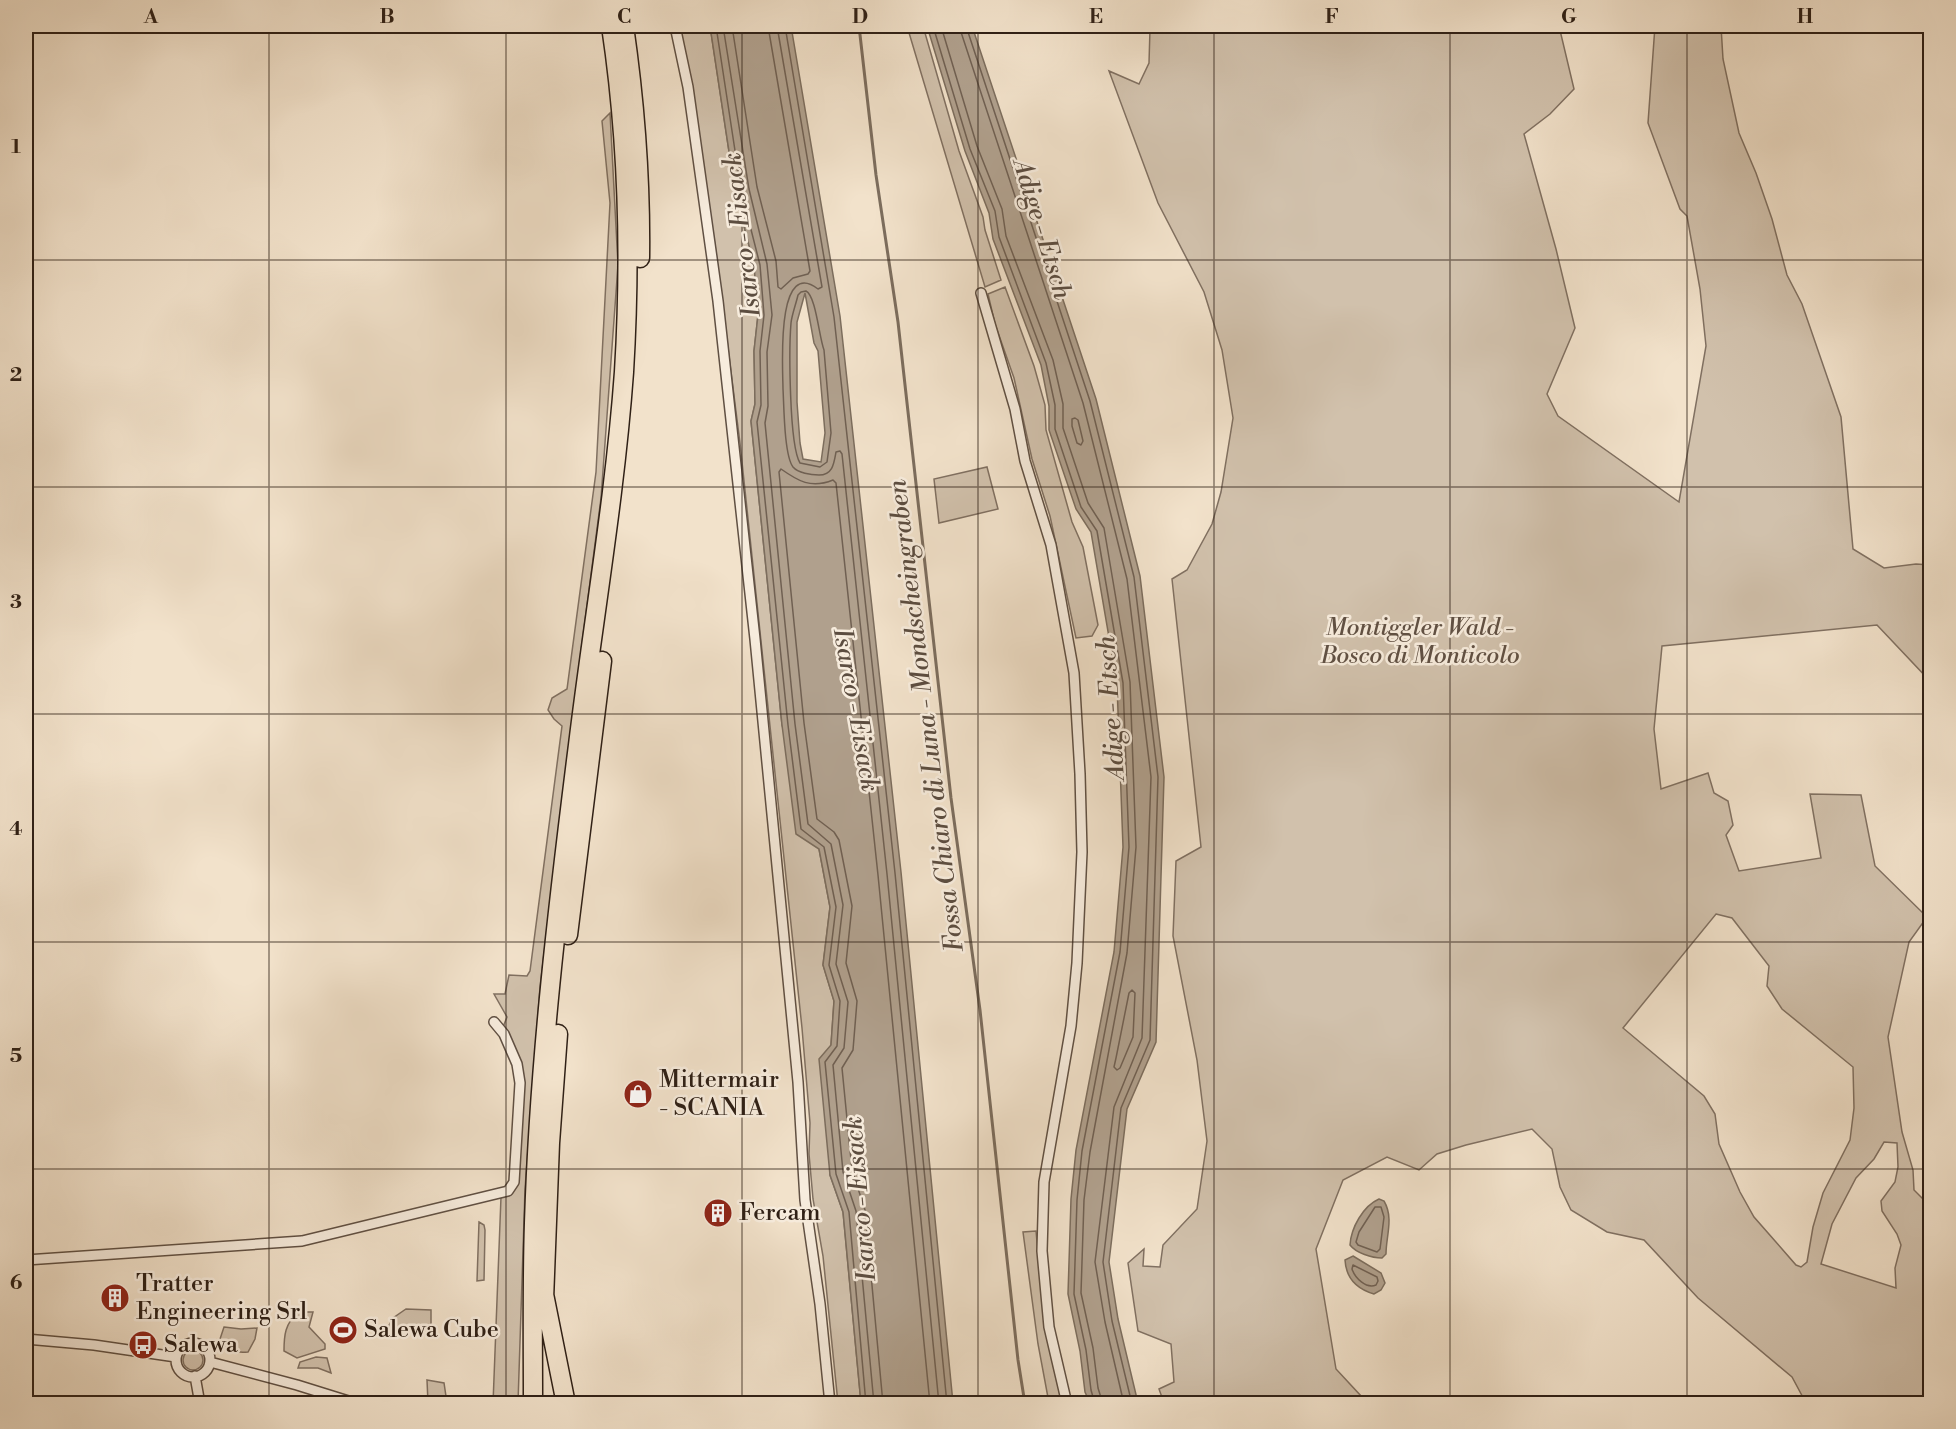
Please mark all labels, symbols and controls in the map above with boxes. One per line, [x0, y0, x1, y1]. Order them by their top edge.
text: A [143, 5, 159, 30]
text: B [379, 5, 395, 30]
text: C [617, 5, 631, 30]
text: D [852, 5, 868, 30]
text: E [1089, 5, 1103, 30]
text: F [1325, 5, 1339, 30]
text: G [1561, 5, 1577, 30]
text: H [1797, 5, 1814, 30]
text: 1 [11, 135, 21, 160]
water label: Isarco - Eisack [716, 151, 768, 320]
water label: Adige - Etsch [1005, 152, 1079, 304]
text: 2 [10, 363, 22, 388]
water label: Fossa Chiaro di Luna - Mondscheingraben [881, 478, 971, 954]
text: 3 [10, 590, 22, 615]
park label: Montiggler Wald - Bosco di Monticolo [1319, 613, 1520, 671]
water label: Isarco - Eisack [826, 625, 886, 794]
water label: Adige - Etsch [1090, 634, 1132, 785]
text: 4 [9, 817, 23, 842]
text: 5 [10, 1044, 22, 1069]
place label: Mittermair - SCANIA [659, 1065, 779, 1123]
shop icon: Mittermair - SCANIA [622, 1078, 654, 1110]
water label: Isarco - Eisack [837, 1115, 883, 1284]
building icon: Fercam [702, 1197, 734, 1229]
place label: Fercam [739, 1198, 821, 1228]
place label: Tratter Engineering Srl [136, 1269, 307, 1327]
text: 6 [10, 1271, 23, 1296]
building icon: Tratter Engineering Srl [99, 1282, 131, 1314]
sports icon: Salewa Cube [327, 1314, 359, 1346]
place label: Salewa Cube [364, 1315, 499, 1345]
bus stop icon: Salewa [127, 1329, 159, 1361]
place label: Salewa [164, 1330, 239, 1360]

